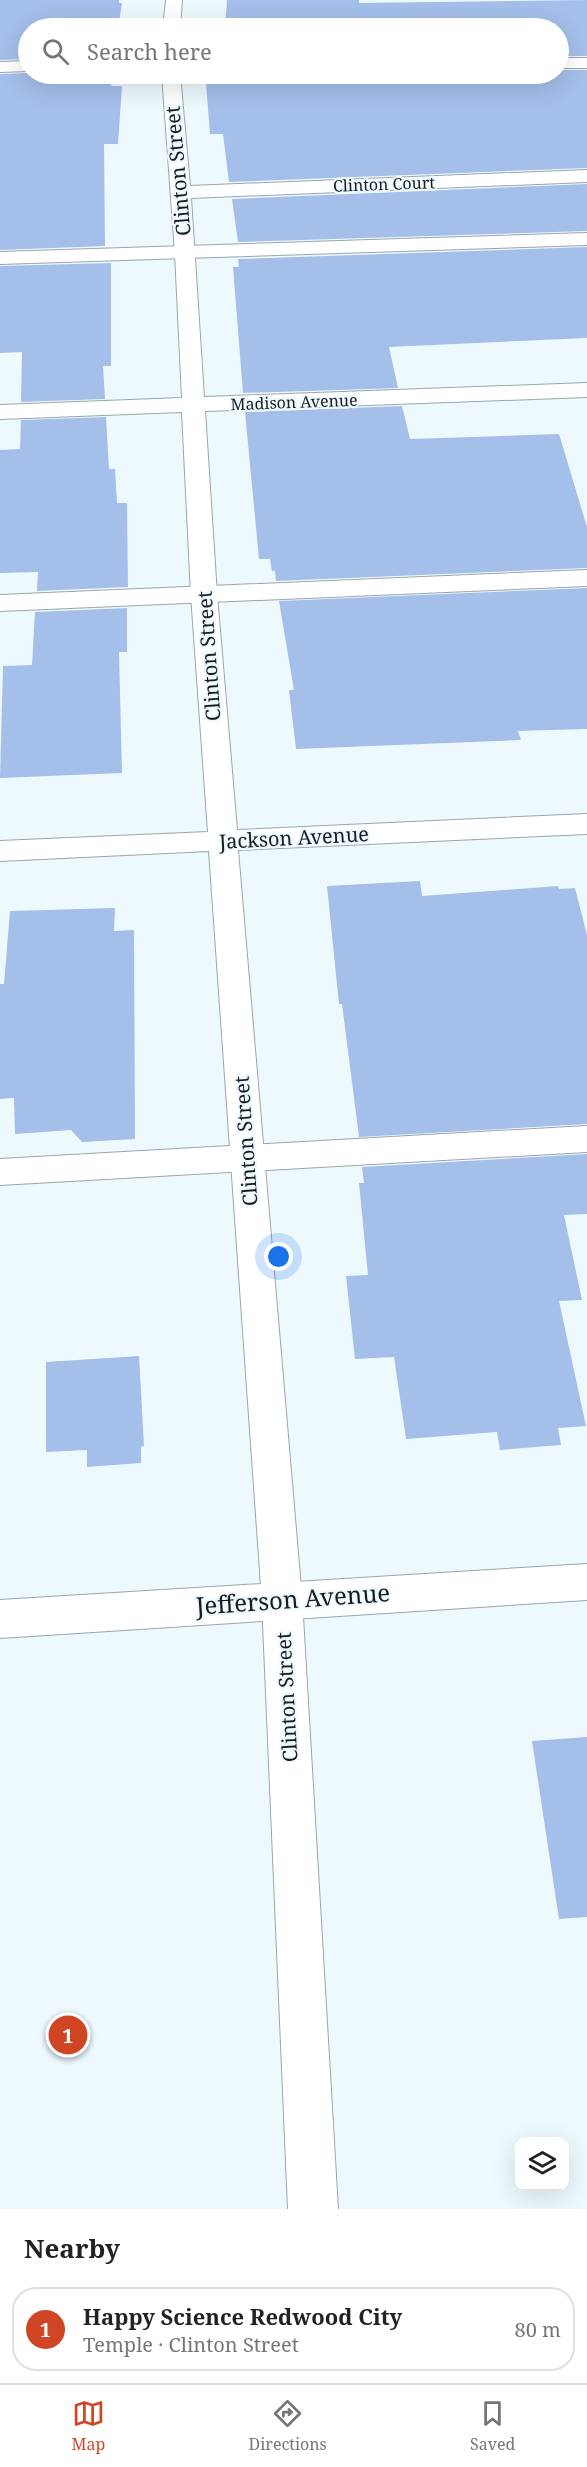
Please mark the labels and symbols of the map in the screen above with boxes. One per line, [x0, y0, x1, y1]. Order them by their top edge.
street label: Clinton Street [158, 105, 197, 237]
street label: Clinton Court [333, 171, 436, 197]
street label: Madison Avenue [230, 389, 358, 415]
street label: Clinton Street [190, 590, 227, 722]
street label: Jackson Avenue [217, 820, 370, 855]
street label: Clinton Street [227, 1075, 264, 1207]
your location [264, 1242, 293, 1271]
street label: Jefferson Avenue [194, 1575, 391, 1622]
street label: Clinton Street [270, 1631, 303, 1763]
pin: 1 [48, 2012, 88, 2058]

